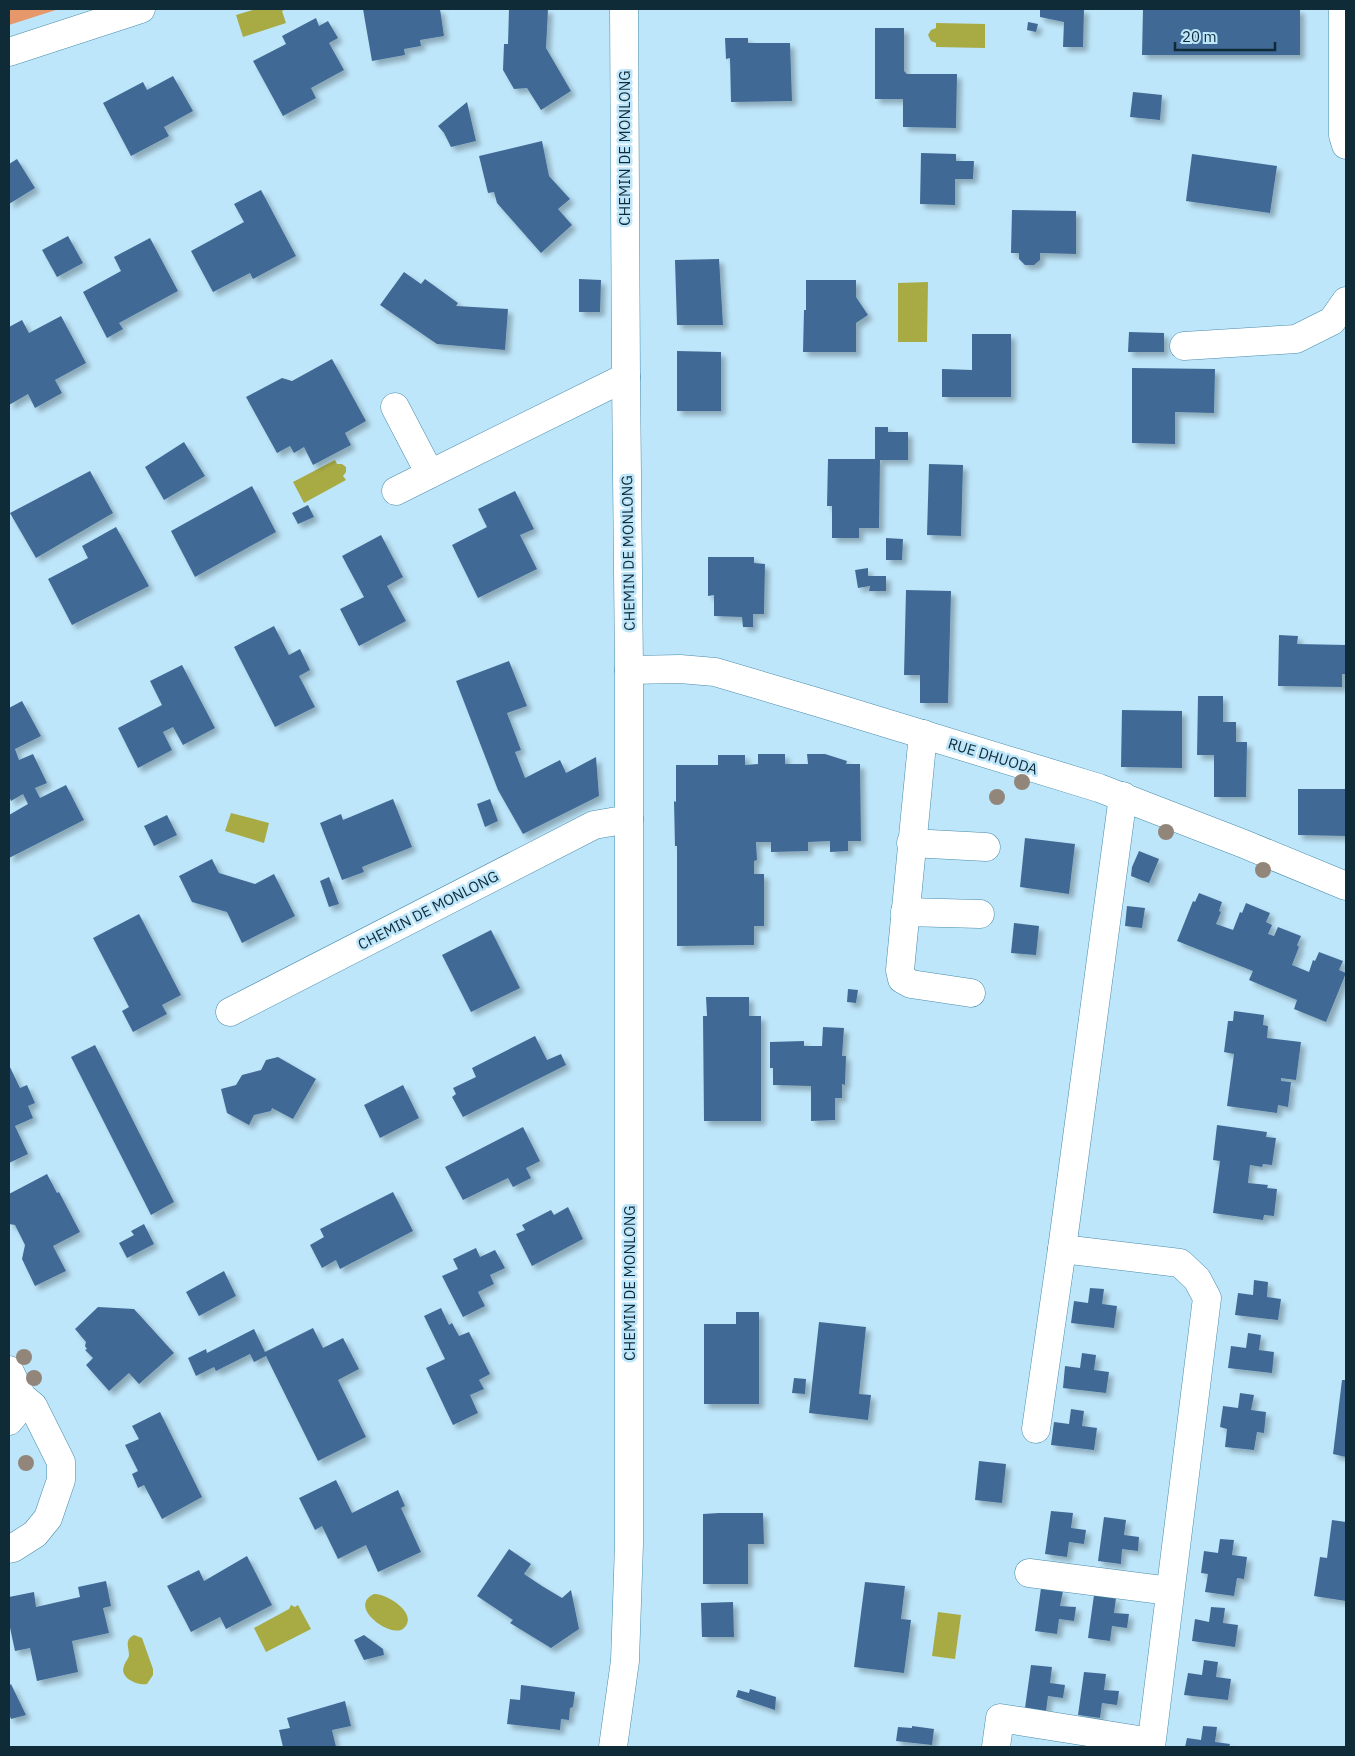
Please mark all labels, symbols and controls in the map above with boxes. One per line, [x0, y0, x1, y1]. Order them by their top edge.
scale bar [1175, 20, 1275, 52]
text: 20 m [1182, 27, 1217, 46]
street label: CHEMIN DE MONLONG [615, 70, 634, 226]
street label: CHEMIN DE MONLONG [617, 475, 639, 631]
street label: RUE DHUODA [946, 733, 1041, 779]
street label: CHEMIN DE MONLONG [354, 866, 502, 954]
street label: CHEMIN DE MONLONG [620, 1205, 639, 1361]

